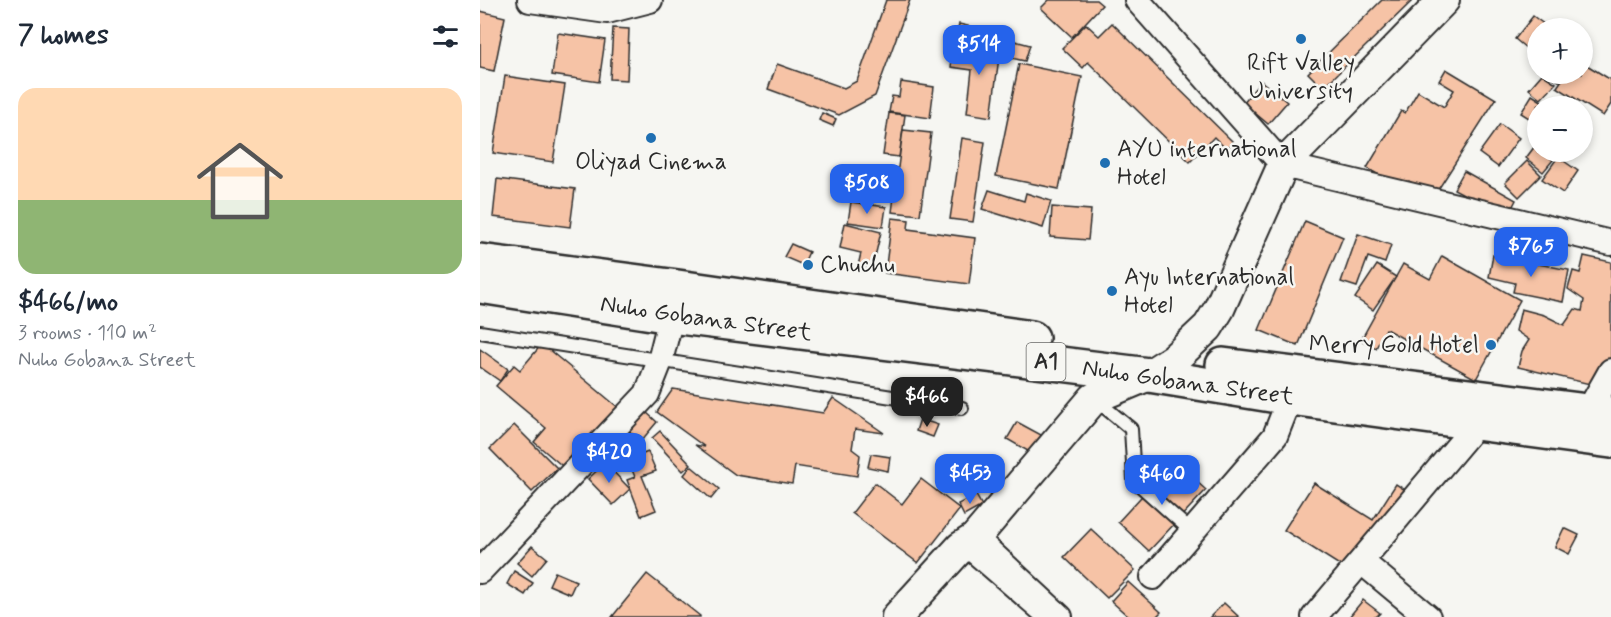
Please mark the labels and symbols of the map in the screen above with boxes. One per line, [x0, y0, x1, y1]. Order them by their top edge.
pin: $514 [943, 25, 1015, 76]
marker: Rift Valley University [1294, 32, 1308, 46]
place label: Rift Valley University [1247, 48, 1355, 107]
marker: Oliyad Cinema [644, 131, 658, 145]
place label: AYU international Hotel [1117, 134, 1297, 193]
place label: Oliyad Cinema [575, 147, 727, 178]
marker: AYU international Hotel [1098, 156, 1112, 170]
pin: $508 [831, 164, 903, 215]
pin: $765 [1495, 227, 1567, 278]
place label: Chuchu [820, 250, 895, 281]
marker: Chuchu [801, 258, 815, 272]
place label: Ayu International Hotel [1124, 262, 1294, 321]
marker: Ayu International Hotel [1105, 284, 1119, 298]
street label: Nuho Gobana Street [598, 289, 814, 349]
place label: Merry Gold Hotel [1309, 330, 1479, 361]
marker: Merry Gold Hotel [1484, 338, 1498, 352]
road number: A1 [1026, 343, 1066, 381]
street label: Nuho Gobana Street [1080, 353, 1296, 413]
pin: $466 [891, 377, 963, 428]
pin: $420 [573, 433, 645, 484]
pin: $453 [934, 454, 1006, 505]
pin: $460 [1126, 455, 1198, 506]

